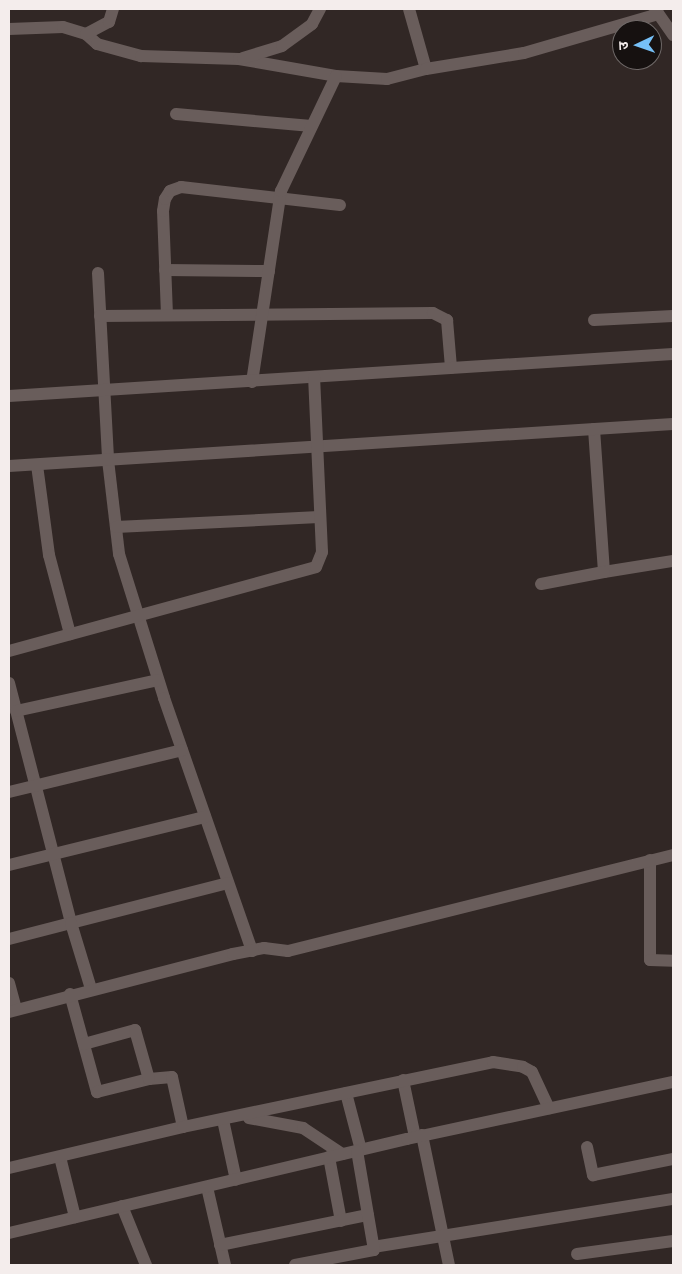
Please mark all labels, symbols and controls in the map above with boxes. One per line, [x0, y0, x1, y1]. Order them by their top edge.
north arrow [612, 20, 662, 70]
text: उ [615, 41, 631, 50]

